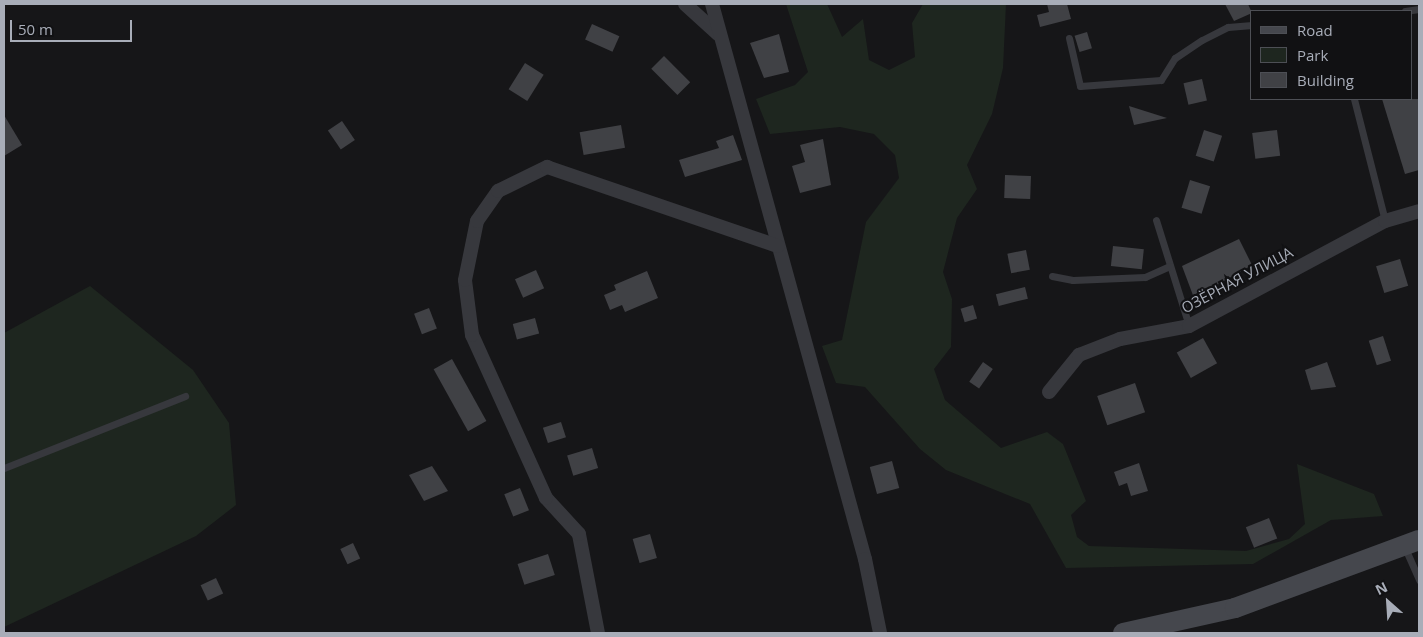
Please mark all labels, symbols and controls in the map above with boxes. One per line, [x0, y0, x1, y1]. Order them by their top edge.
scale bar [12, 10, 135, 42]
legend [1250, 10, 1413, 100]
text: 50 m [18, 19, 53, 39]
text: Road [1297, 20, 1333, 40]
text: Park [1297, 45, 1328, 65]
text: Building [1297, 70, 1354, 90]
street label: ОЗЁРНАЯ УЛИЦА [1178, 243, 1296, 317]
north arrow [1363, 577, 1413, 627]
text: N [1372, 577, 1390, 599]

